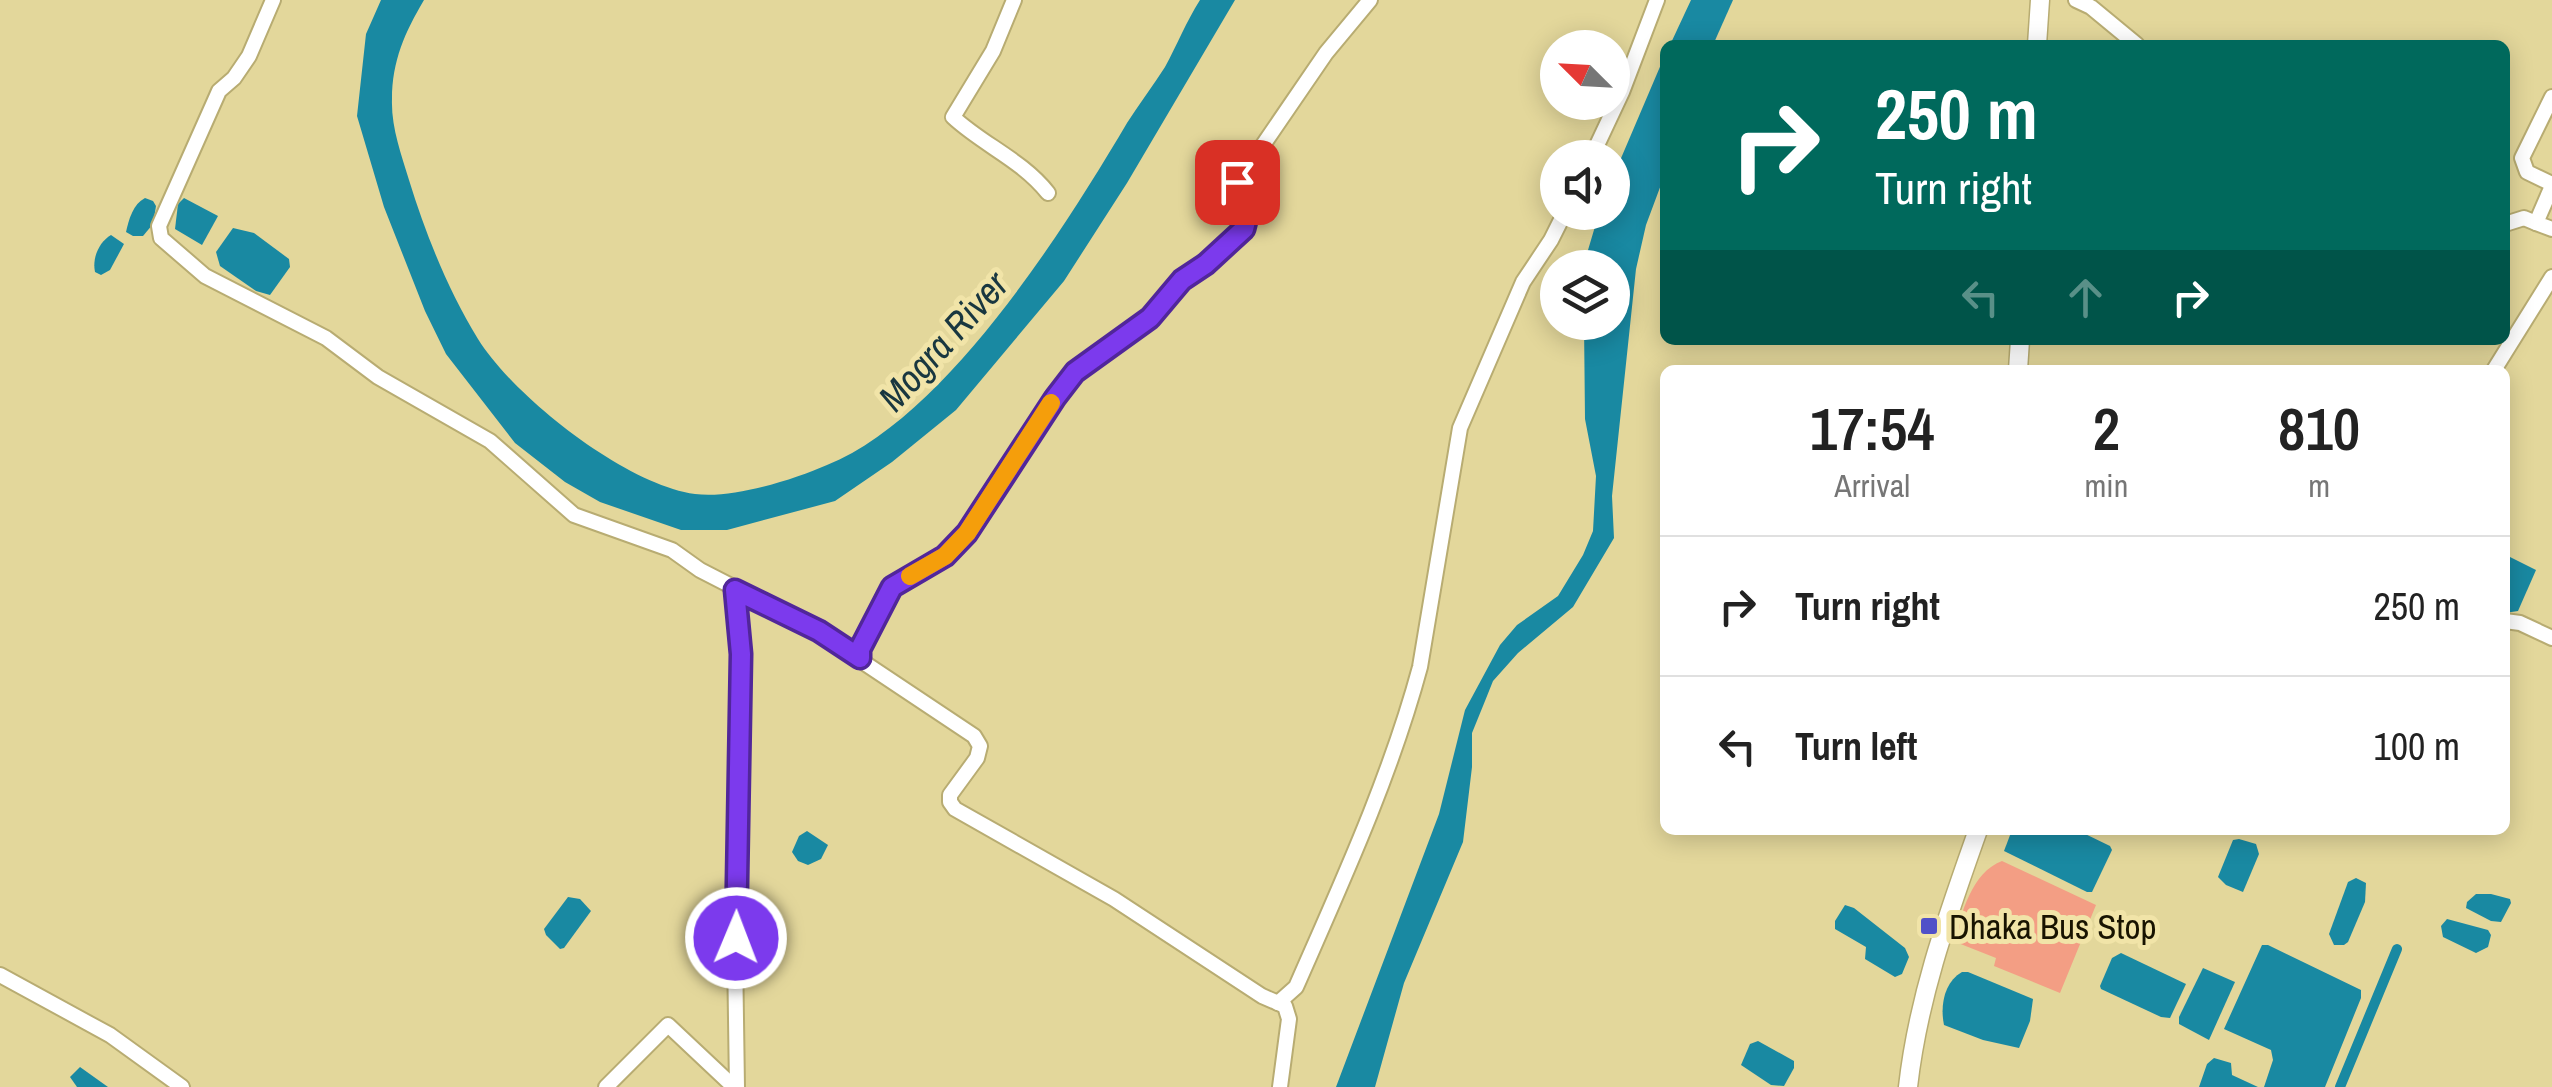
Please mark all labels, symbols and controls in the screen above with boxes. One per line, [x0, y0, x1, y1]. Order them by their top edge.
north arrow [1540, 30, 1630, 120]
map controls [1540, 30, 1630, 340]
text: 250 m [1875, 67, 2038, 161]
icon: right [1710, 80, 1840, 210]
pin [1195, 140, 1280, 225]
button: sound [1540, 140, 1630, 230]
icon: arrive [1210, 155, 1265, 210]
text: Turn right [1875, 157, 2032, 218]
button: layers [1540, 250, 1630, 340]
water label: Mogra River [867, 259, 1020, 422]
icon: left [1953, 270, 2008, 325]
icon: ahead [2058, 270, 2113, 325]
icon: right [2163, 270, 2218, 325]
text: 17:54 [1810, 388, 1935, 469]
text: 2 [2093, 388, 2120, 469]
text: 810 [2278, 388, 2360, 469]
text: Arrival [1834, 464, 1910, 507]
text: min [2085, 464, 2128, 507]
text: m [2308, 464, 2330, 507]
icon: right [1710, 579, 1765, 634]
text: Turn right [1795, 581, 1940, 632]
text: 250 m [2373, 581, 2460, 632]
icon: left [1710, 719, 1765, 774]
text: Turn left [1795, 721, 1917, 772]
text: 100 m [2373, 721, 2460, 772]
position arrow [684, 886, 788, 990]
place label: Dhaka Bus Stop [1949, 903, 2156, 950]
marker: Dhaka Bus Stop [1918, 915, 1940, 937]

